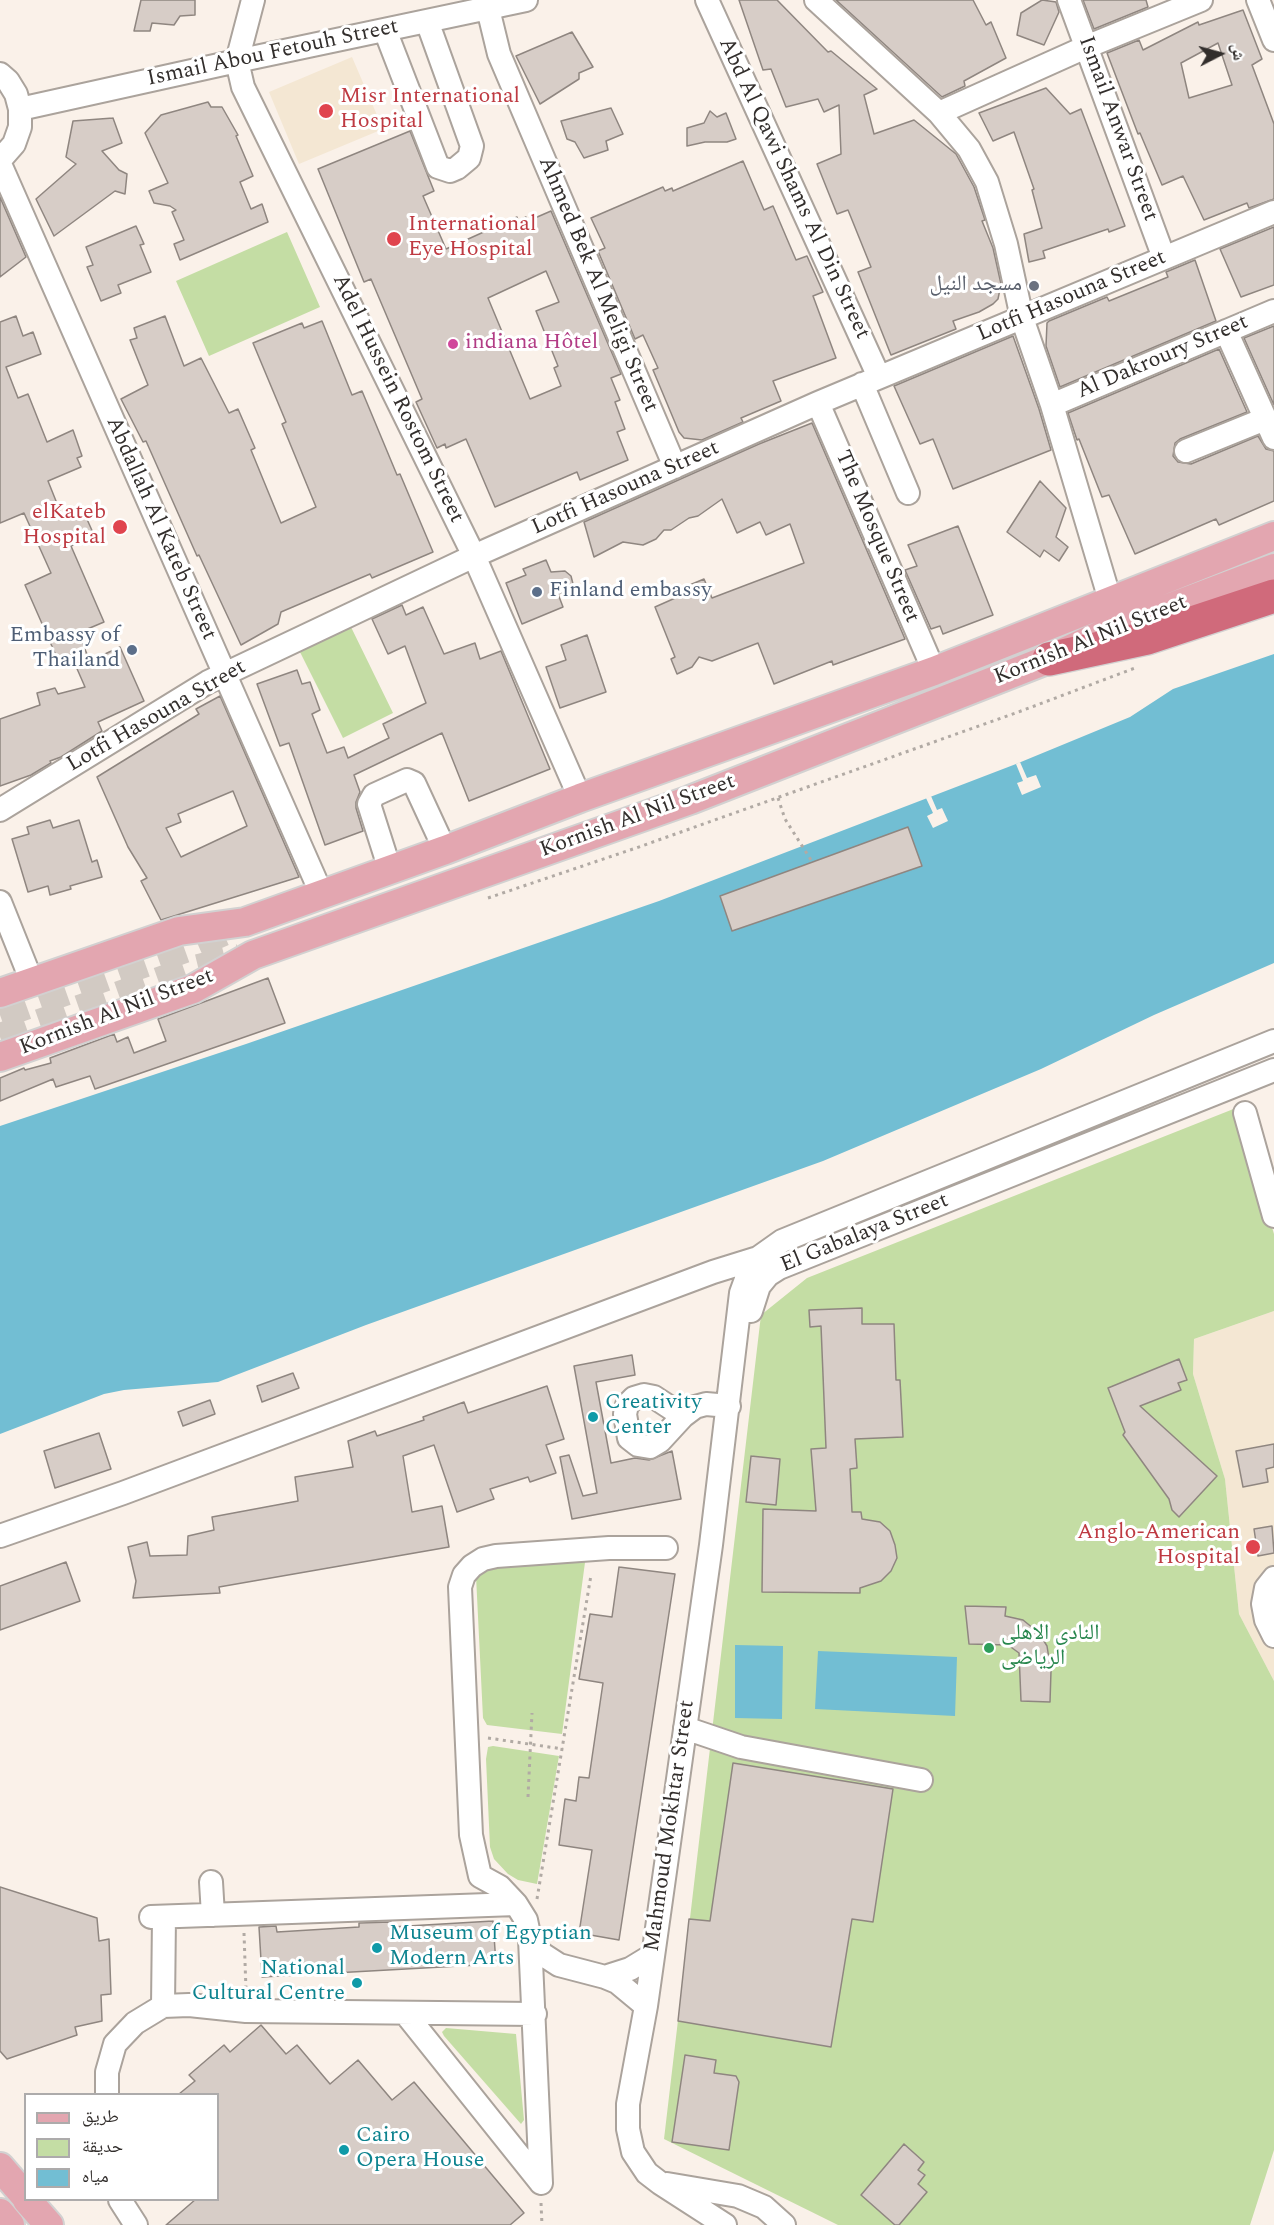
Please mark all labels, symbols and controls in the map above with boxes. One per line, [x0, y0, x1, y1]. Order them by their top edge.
street label: Ismail Abou Fetouh Street [145, 14, 401, 94]
north arrow [1190, 24, 1250, 84]
street label: Ismail Anwar Street [1071, 33, 1163, 225]
street label: Abd Al Qawi Shams Al Din Street [711, 34, 875, 344]
text: ش [1225, 42, 1251, 62]
place label: Misr International Hospital [340, 85, 520, 136]
marker: Misr International Hospital [317, 102, 335, 120]
street label: Ahmed Bek Al Meligi Street [531, 153, 663, 417]
place label: International Eye Hospital [408, 213, 536, 264]
marker: International Eye Hospital [385, 230, 403, 248]
street label: Lotfi Hasouna Street [974, 245, 1170, 349]
street label: Adel Hussein Rostom Street [325, 270, 469, 528]
place label: مسجد النيل [930, 273, 1022, 299]
marker: مسجد النيل [1027, 279, 1041, 293]
street label: Al Dakroury Street [1073, 310, 1253, 406]
place label: indiana Hôtel [465, 331, 598, 357]
marker: indiana Hôtel [446, 337, 460, 351]
street label: Abdallah Al Kateb Street [99, 413, 221, 645]
street label: Lotfi Hasouna Street [528, 436, 724, 542]
street label: The Mosque Street [828, 447, 924, 627]
place label: elKateb Hospital [23, 501, 106, 552]
marker: elKateb Hospital [111, 518, 129, 536]
place label: Finland embassy [549, 579, 712, 605]
marker: Finland embassy [530, 585, 544, 599]
street label: Kornish Al Nil Street [991, 590, 1191, 692]
place label: Embassy of Thailand [10, 624, 120, 676]
marker: Embassy of Thailand [125, 643, 139, 657]
street label: Lotfi Hasouna Street [63, 655, 251, 779]
street label: Kornish Al Nil Street [537, 769, 739, 865]
street label: Kornish Al Nil Street [16, 964, 218, 1062]
street label: El Gabalaya Street [777, 1188, 953, 1280]
place label: Creativity Center [605, 1391, 702, 1442]
marker: Creativity Center [586, 1410, 600, 1424]
place label: Anglo-American Hospital [1077, 1521, 1240, 1572]
marker: Anglo-American Hospital [1244, 1538, 1262, 1556]
place label: النادى الاهلى الرياضى [1001, 1622, 1099, 1674]
marker: النادى الاهلى الرياضى [982, 1641, 996, 1655]
street label: Mahmoud Mokhtar Street [640, 1698, 702, 1954]
place label: Museum of Egyptian Modern Arts [389, 1922, 592, 1974]
marker: Museum of Egyptian Modern Arts [370, 1941, 384, 1955]
place label: National Cultural Centre [192, 1957, 345, 2008]
marker: National Cultural Centre [350, 1976, 364, 1990]
legend [24, 2093, 219, 2201]
text: طريق [82, 2103, 119, 2130]
place label: Cairo Opera House [356, 2124, 484, 2176]
text: حديقة [82, 2133, 123, 2160]
marker: Cairo Opera House [337, 2143, 351, 2157]
text: مياه [82, 2163, 109, 2190]

